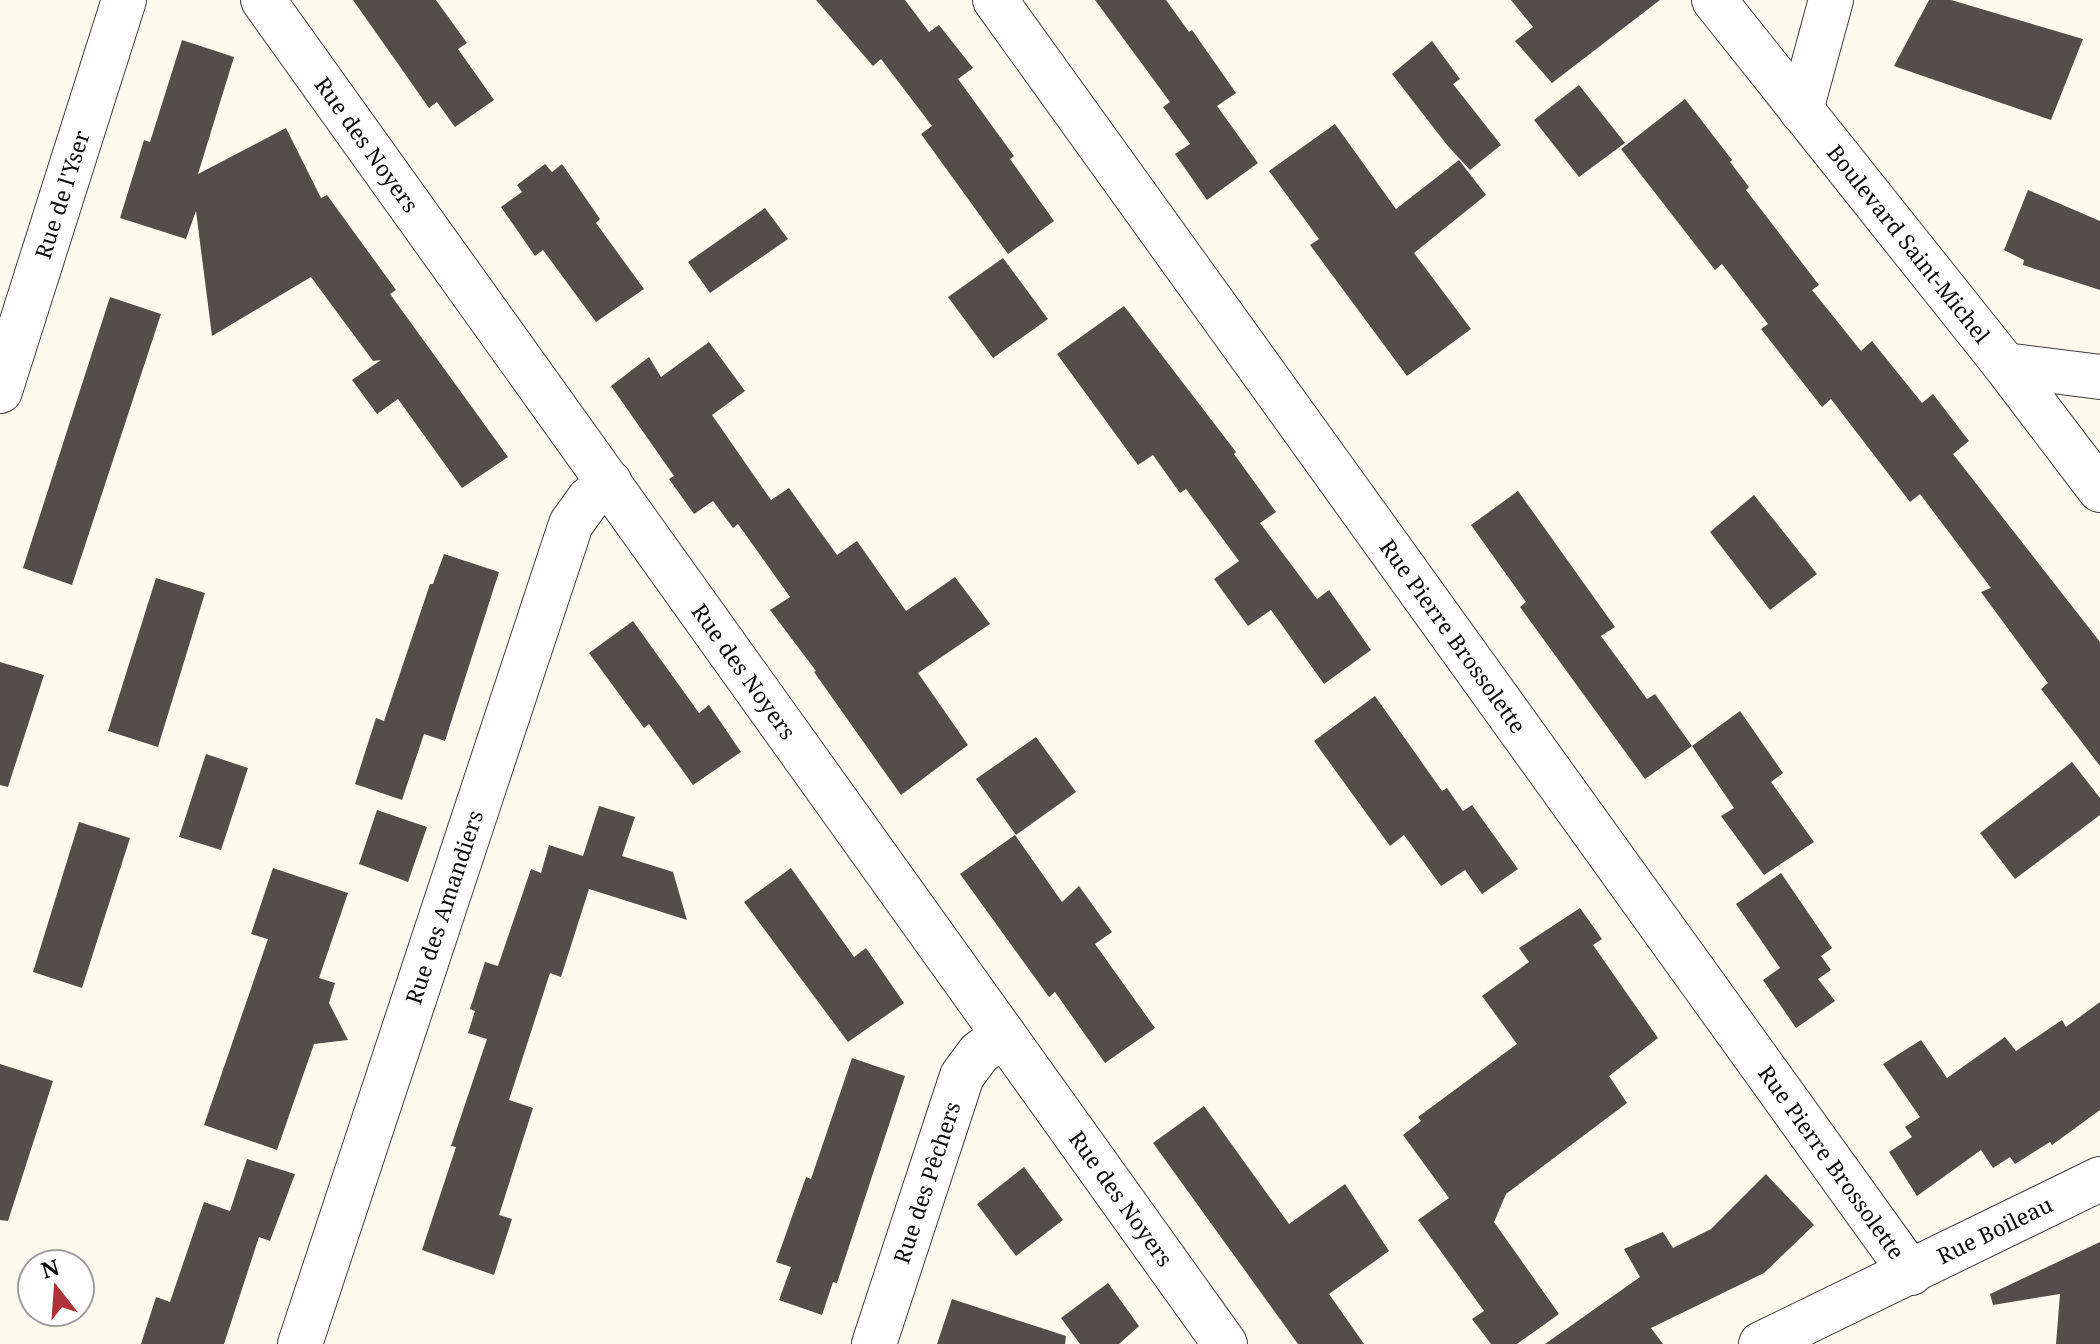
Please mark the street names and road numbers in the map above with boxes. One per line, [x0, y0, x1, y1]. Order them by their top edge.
street label: Rue des Noyers [309, 70, 426, 218]
street label: Rue de l'Yser [27, 126, 96, 262]
street label: Boulevard Saint-Michel [1821, 138, 1998, 349]
street label: Rue Pierre Brossolette [1374, 533, 1534, 739]
street label: Rue des Noyers [686, 597, 803, 745]
street label: Rue des Amandiers [397, 806, 489, 1008]
street label: Rue Pierre Brossolette [1752, 1059, 1912, 1265]
street label: Rue des Pêchers [885, 1097, 967, 1267]
street label: Rue des Noyers [1063, 1124, 1181, 1272]
street label: Rue Boileau [1932, 1188, 2057, 1270]

